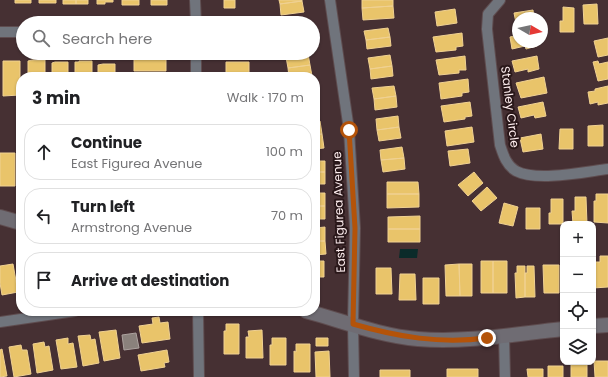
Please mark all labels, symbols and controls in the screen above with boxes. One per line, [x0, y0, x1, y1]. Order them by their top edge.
north arrow [512, 12, 548, 48]
search box [16, 16, 320, 60]
icon: search [30, 27, 52, 49]
text: Search here [62, 28, 152, 49]
street label: Stanley Circle [497, 65, 524, 149]
text: 3 min [32, 86, 80, 110]
text: Walk · 170 m [227, 88, 304, 107]
route start [340, 121, 358, 139]
text: Continue [71, 132, 142, 153]
icon: ahead [33, 141, 55, 163]
text: 100 m [266, 142, 303, 161]
street label: East Figurea Avenue [328, 151, 349, 273]
text: East Figurea Avenue [71, 154, 202, 173]
text: Turn left [71, 196, 135, 217]
icon: left [33, 205, 55, 227]
text: 70 m [271, 206, 303, 225]
text: Armstrong Avenue [71, 218, 192, 237]
map controls [560, 221, 596, 365]
button: + [560, 221, 596, 257]
button: − [560, 257, 596, 293]
icon: arrive [33, 269, 55, 291]
text: Arrive at destination [71, 270, 229, 291]
button: locate [560, 293, 596, 329]
route end [478, 329, 496, 347]
button: layers [560, 329, 596, 365]

